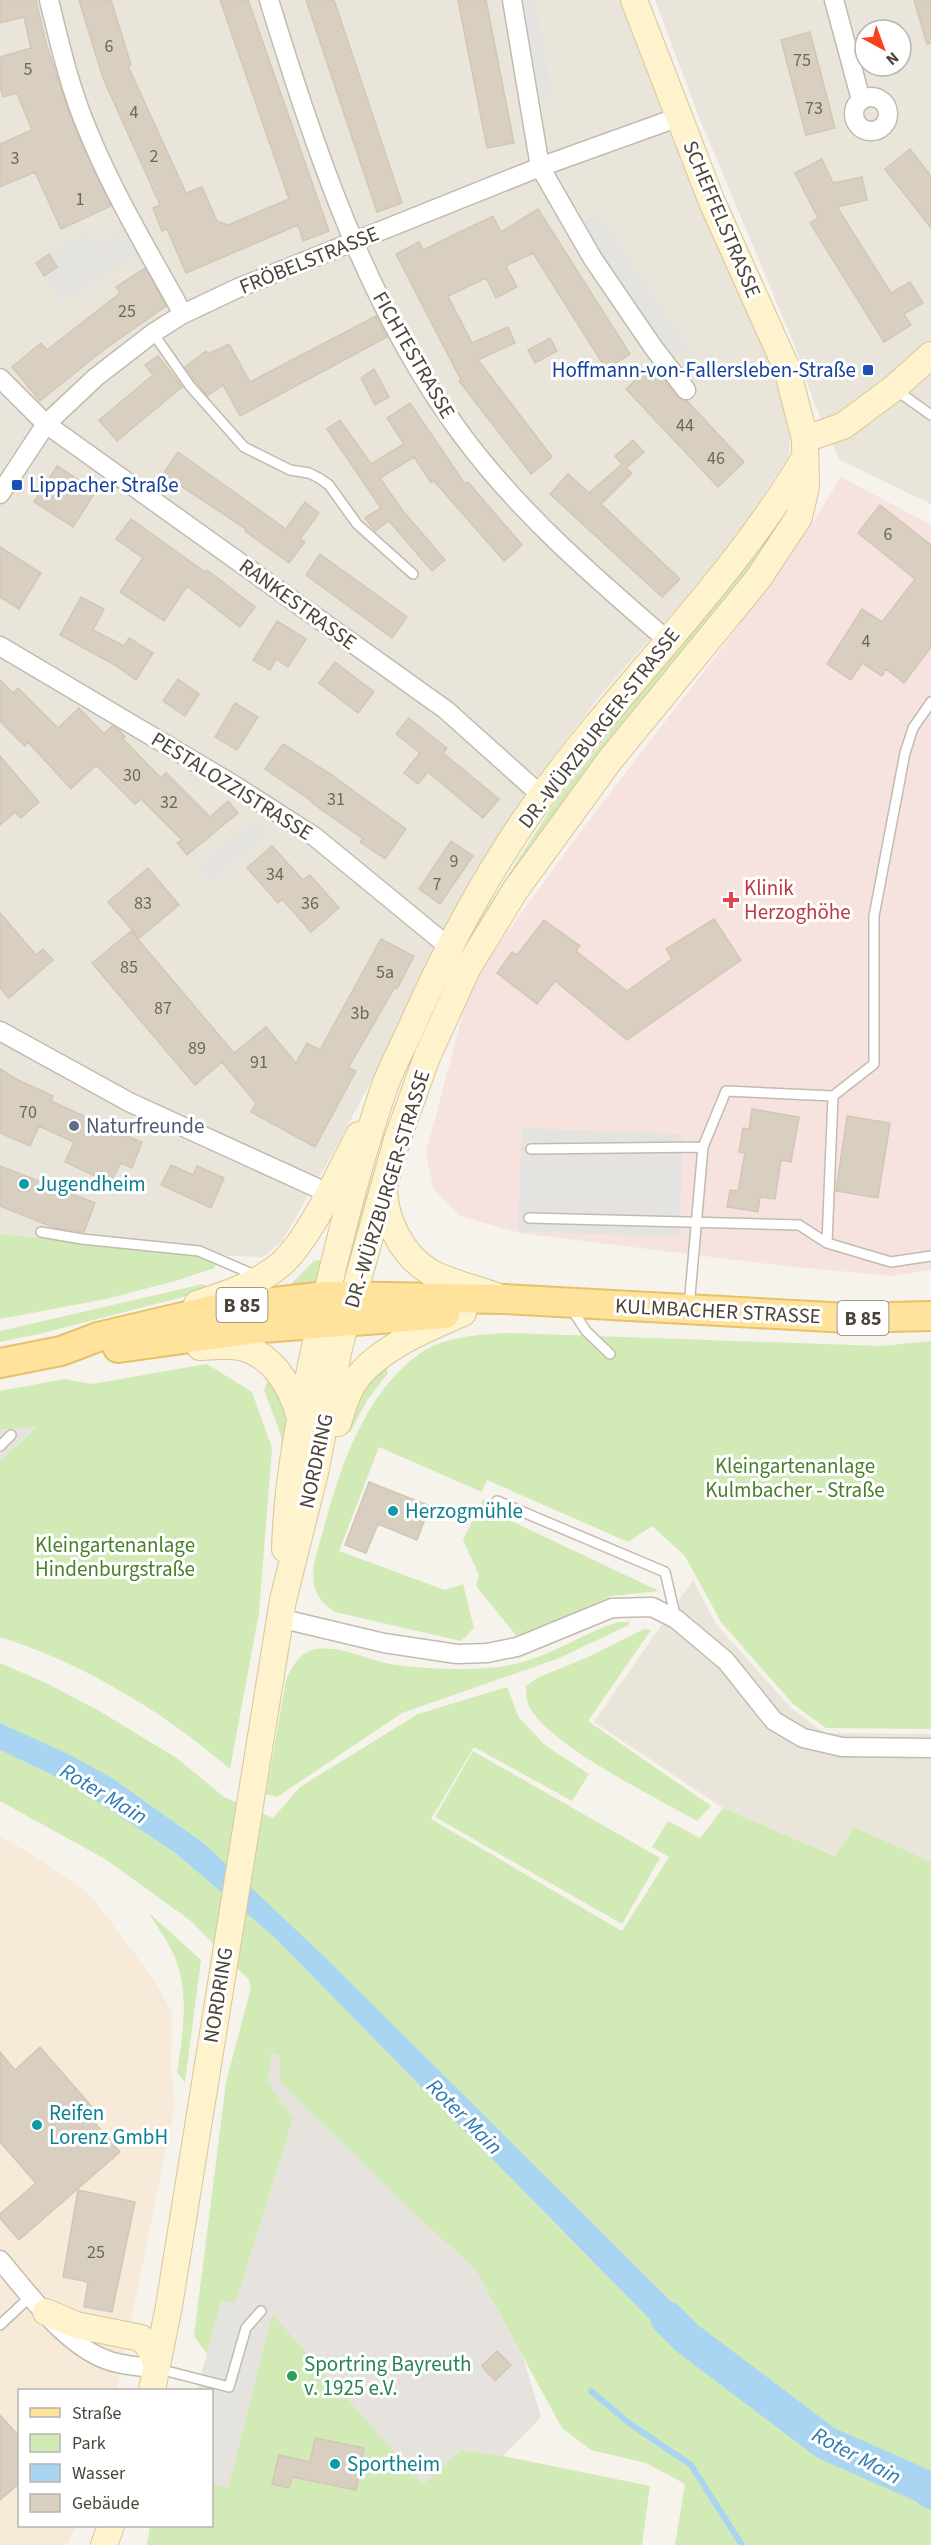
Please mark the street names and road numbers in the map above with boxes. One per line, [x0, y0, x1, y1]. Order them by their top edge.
street label: SCHEFFELSTRASSE [675, 136, 769, 302]
street label: FRÖBELSTRASSE [235, 218, 383, 302]
street label: FICHTESTRASSE [365, 286, 463, 424]
street label: RANKESTRASSE [233, 551, 363, 657]
street label: DR.-WÜRZBURGER-STRASSE [511, 621, 687, 835]
street label: PESTALOZZISTRASSE [146, 724, 318, 848]
street label: DR.-WÜRZBURGER-STRASSE [336, 1066, 438, 1312]
road number: B 85 [216, 1288, 268, 1322]
street label: KULMBACHER STRASSE [614, 1291, 822, 1331]
road number: B 85 [838, 1301, 888, 1335]
street label: NORDRING [291, 1411, 341, 1511]
street label: NORDRING [196, 1945, 240, 2045]

